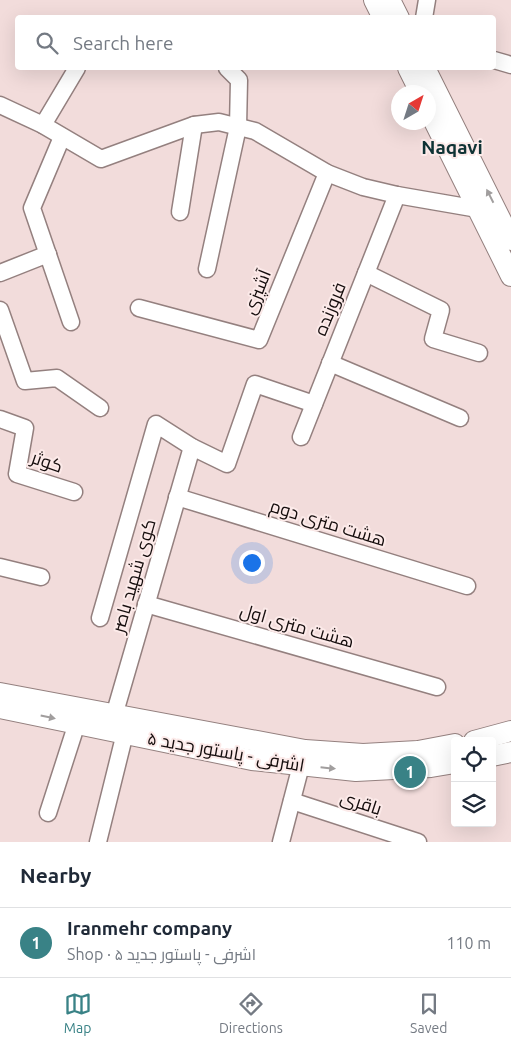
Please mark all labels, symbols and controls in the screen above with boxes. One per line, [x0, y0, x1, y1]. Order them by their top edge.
search box [15, 15, 496, 70]
icon: search [33, 29, 61, 57]
text: Search here [73, 32, 173, 54]
north arrow [391, 85, 436, 130]
district label: Naqavi [421, 136, 483, 158]
one-way arrow [486, 189, 494, 203]
street label: آشپزی [238, 266, 277, 318]
street label: فروزنده [309, 279, 351, 339]
street label: کوثر [27, 446, 66, 478]
street label: هشت متری دوم [267, 495, 389, 552]
street label: کوی شهید باصر [107, 517, 161, 636]
your location [239, 550, 265, 576]
street label: هشت متری اول [237, 599, 357, 653]
one-way arrow [40, 714, 56, 722]
street label: اشرفی - پاستور جدید ۵ [146, 727, 306, 778]
map controls [451, 737, 496, 827]
button: locate [451, 737, 496, 782]
pin: 1 [394, 753, 426, 791]
one-way arrow [320, 764, 336, 772]
button: layers [451, 782, 496, 827]
street label: باقری [337, 786, 385, 820]
text: Nearby [20, 863, 91, 887]
text: Iranmehr company [67, 917, 232, 939]
text: 1 [31, 934, 41, 952]
text: 110 m [446, 934, 491, 952]
text: Shop · اشرفی - پاستور جدید ۵ [67, 945, 256, 963]
tab: Map [64, 990, 92, 1036]
tab: Directions [219, 990, 283, 1036]
tab: Saved [410, 990, 447, 1036]

